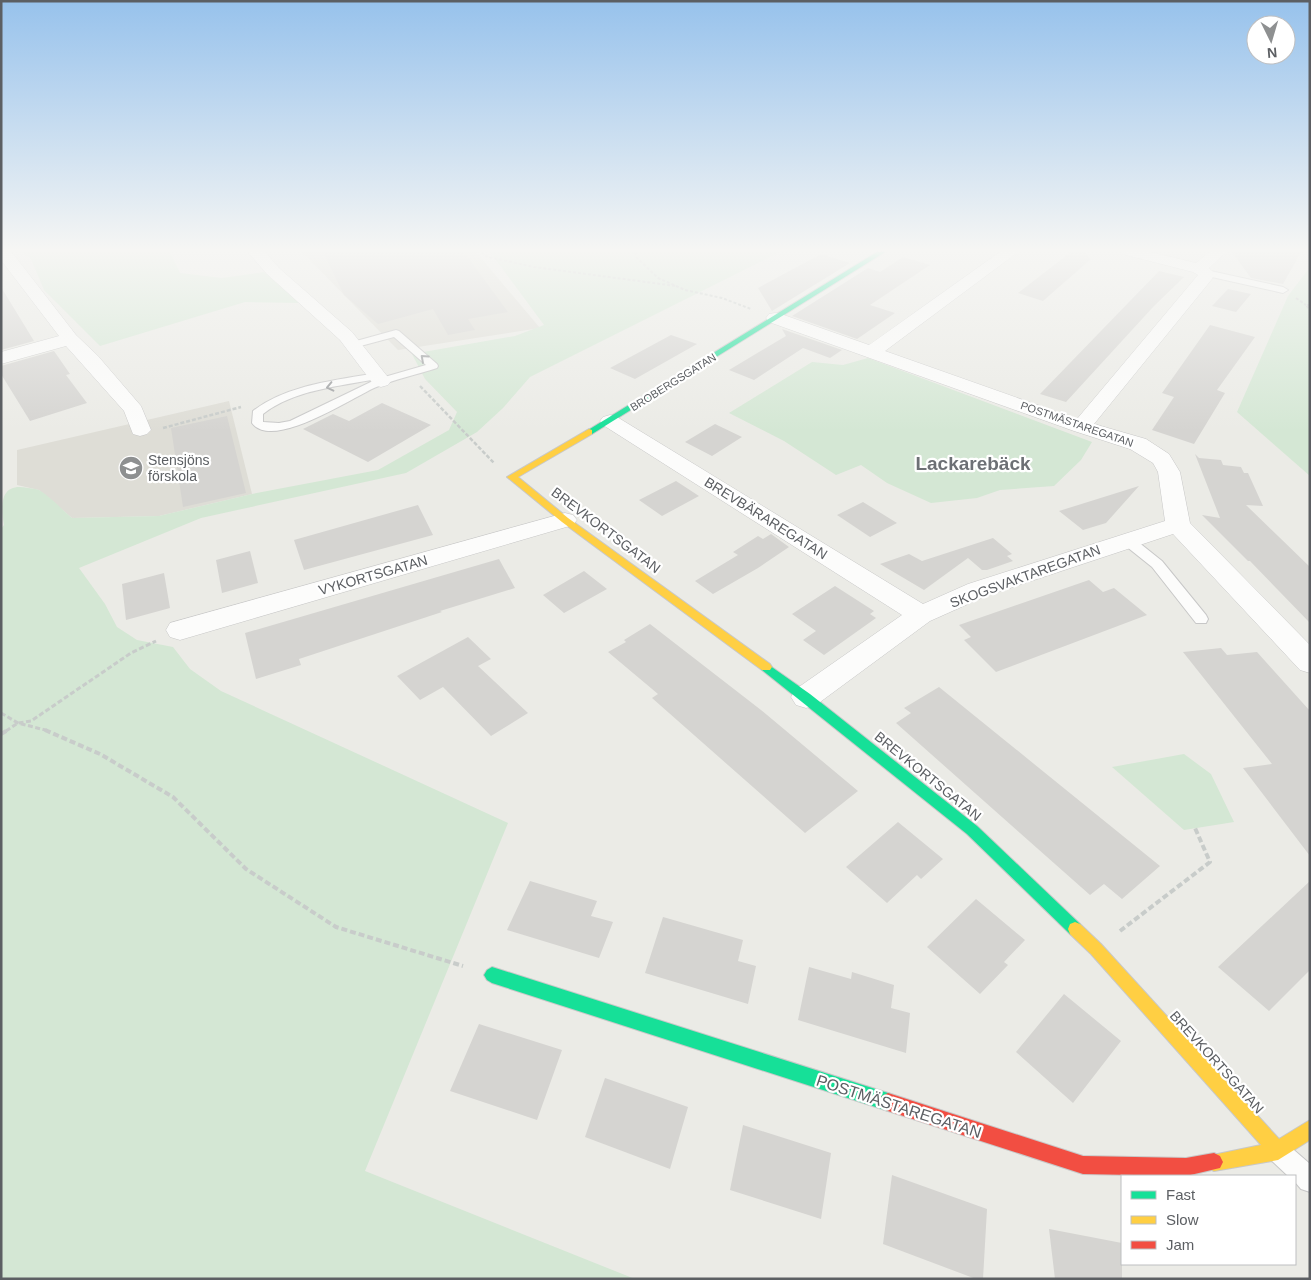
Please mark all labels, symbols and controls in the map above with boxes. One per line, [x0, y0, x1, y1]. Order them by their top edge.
north arrow [1246, 15, 1296, 65]
text: N [1266, 45, 1278, 61]
street label: BROBERGSGATAN [628, 351, 718, 413]
one-way arrow [420, 355, 429, 364]
one-way arrow [325, 381, 334, 392]
street label: POSTMÄSTAREGATAN [1019, 399, 1135, 449]
place label: Stensjöns förskola [148, 452, 209, 484]
district label: Lackarebäck [915, 453, 1031, 474]
school or university icon: Stensjöns förskola [118, 455, 144, 481]
street label: BREVBÄRAREGATAN [702, 474, 830, 562]
street label: BREVKORTSGATAN [548, 484, 664, 576]
street label: SKOGSVAKTAREGATAN [947, 541, 1103, 611]
street label: VYKORTSGATAN [317, 552, 429, 598]
street label: BREVKORTSGATAN [872, 728, 984, 824]
street label: BREVKORTSGATAN [1167, 1008, 1267, 1116]
street label: POSTMÄSTAREGATAN [814, 1072, 983, 1141]
legend [1121, 1175, 1296, 1265]
text: Fast [1166, 1186, 1196, 1203]
text: Slow [1166, 1211, 1199, 1228]
text: Jam [1166, 1236, 1194, 1253]

